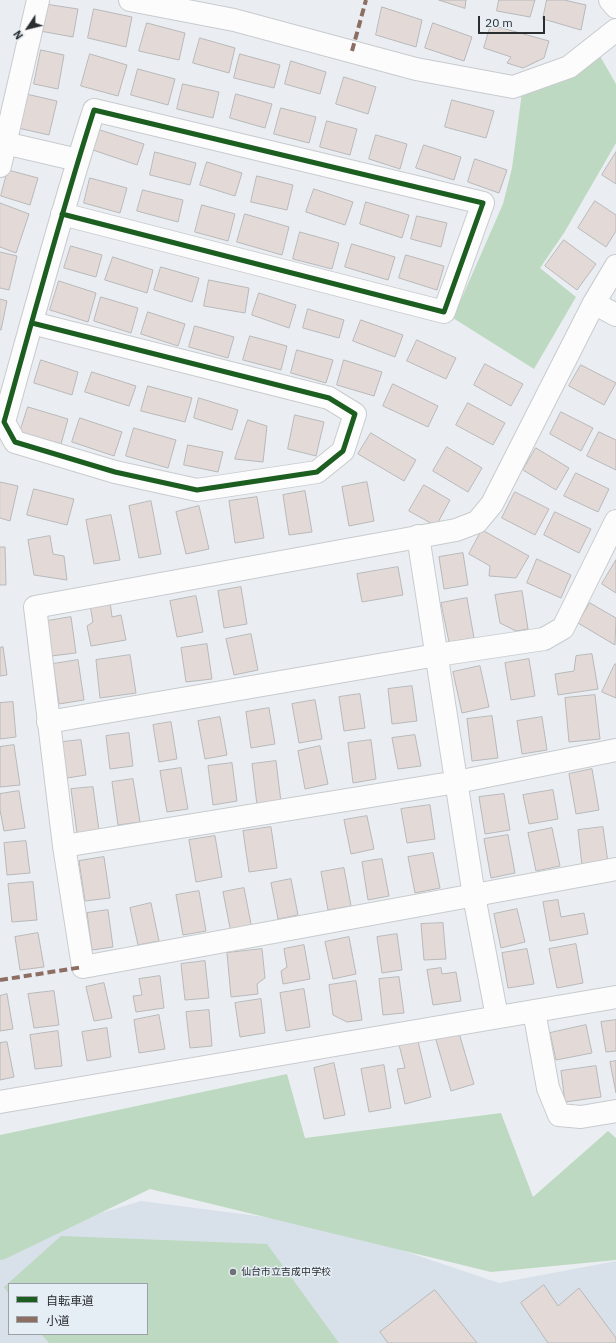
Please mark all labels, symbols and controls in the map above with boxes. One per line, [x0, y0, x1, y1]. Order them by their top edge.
north arrow [8, 8, 48, 48]
scale bar [480, 8, 547, 34]
text: 20 m [485, 15, 513, 30]
text: N [10, 28, 26, 42]
place label: 仙台市立吉成中学校 [241, 1266, 331, 1278]
marker: 仙台市立吉成中学校 [228, 1267, 238, 1277]
legend [8, 1283, 148, 1335]
text: 自転車道 [46, 1293, 94, 1308]
text: 小道 [46, 1313, 70, 1328]

